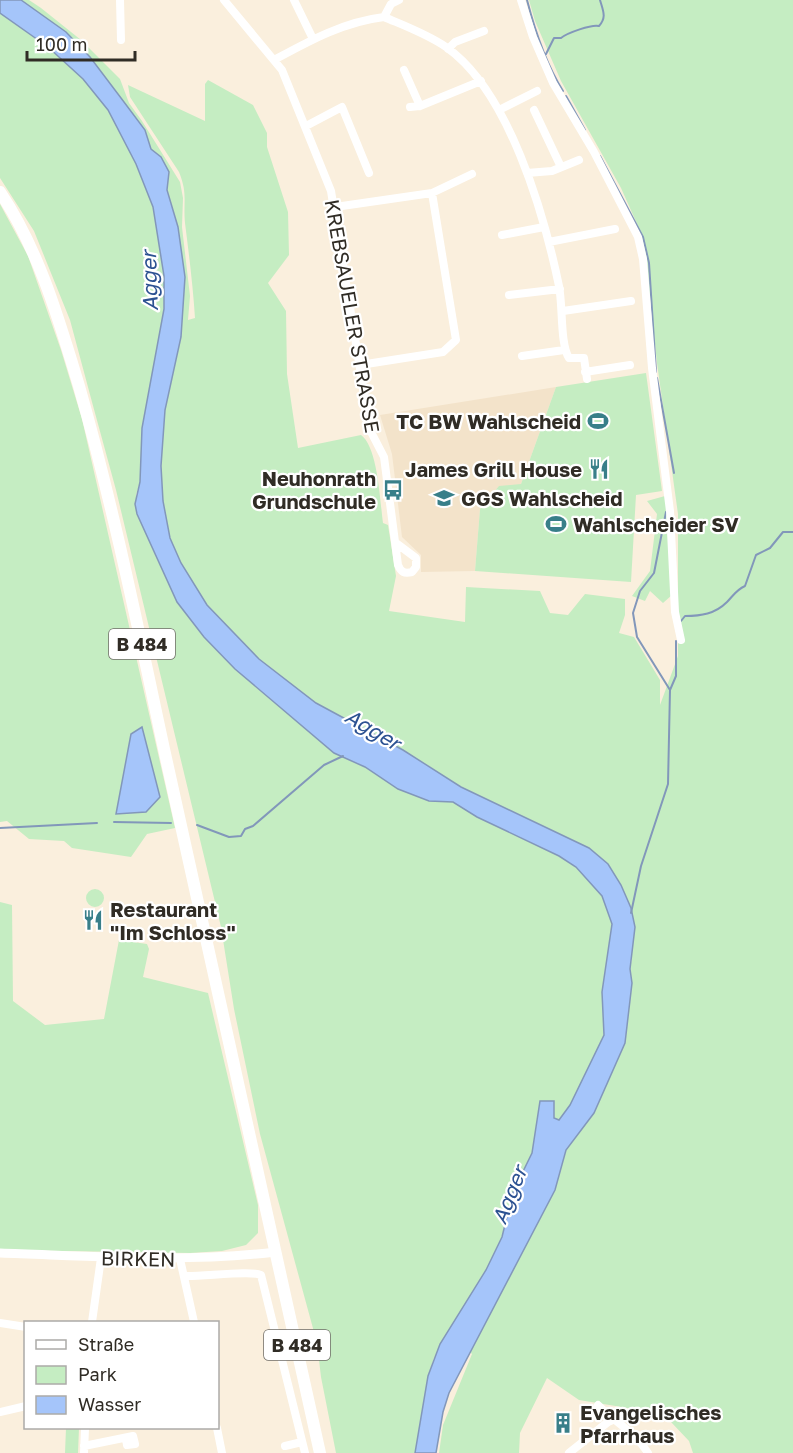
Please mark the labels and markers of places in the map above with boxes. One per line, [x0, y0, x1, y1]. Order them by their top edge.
place label: TC BW Wahlscheid [396, 409, 581, 433]
sports icon: TC BW Wahlscheid [586, 409, 610, 433]
place label: James Grill House [405, 457, 582, 481]
restaurant icon: James Grill House [587, 457, 611, 481]
place label: Neuhonrath Grundschule [252, 466, 376, 513]
bus stop icon: Neuhonrath Grundschule [381, 478, 405, 502]
school or university icon: GGS Wahlscheid [432, 486, 456, 510]
place label: GGS Wahlscheid [461, 486, 623, 510]
sports icon: Wahlscheider SV [544, 512, 568, 536]
place label: Wahlscheider SV [573, 512, 739, 536]
place label: Restaurant "Im Schloss" [110, 897, 236, 944]
restaurant icon: Restaurant "Im Schloss" [81, 908, 105, 932]
place label: Evangelisches Pfarrhaus [580, 1400, 721, 1447]
building icon: Evangelisches Pfarrhaus [551, 1411, 575, 1435]

